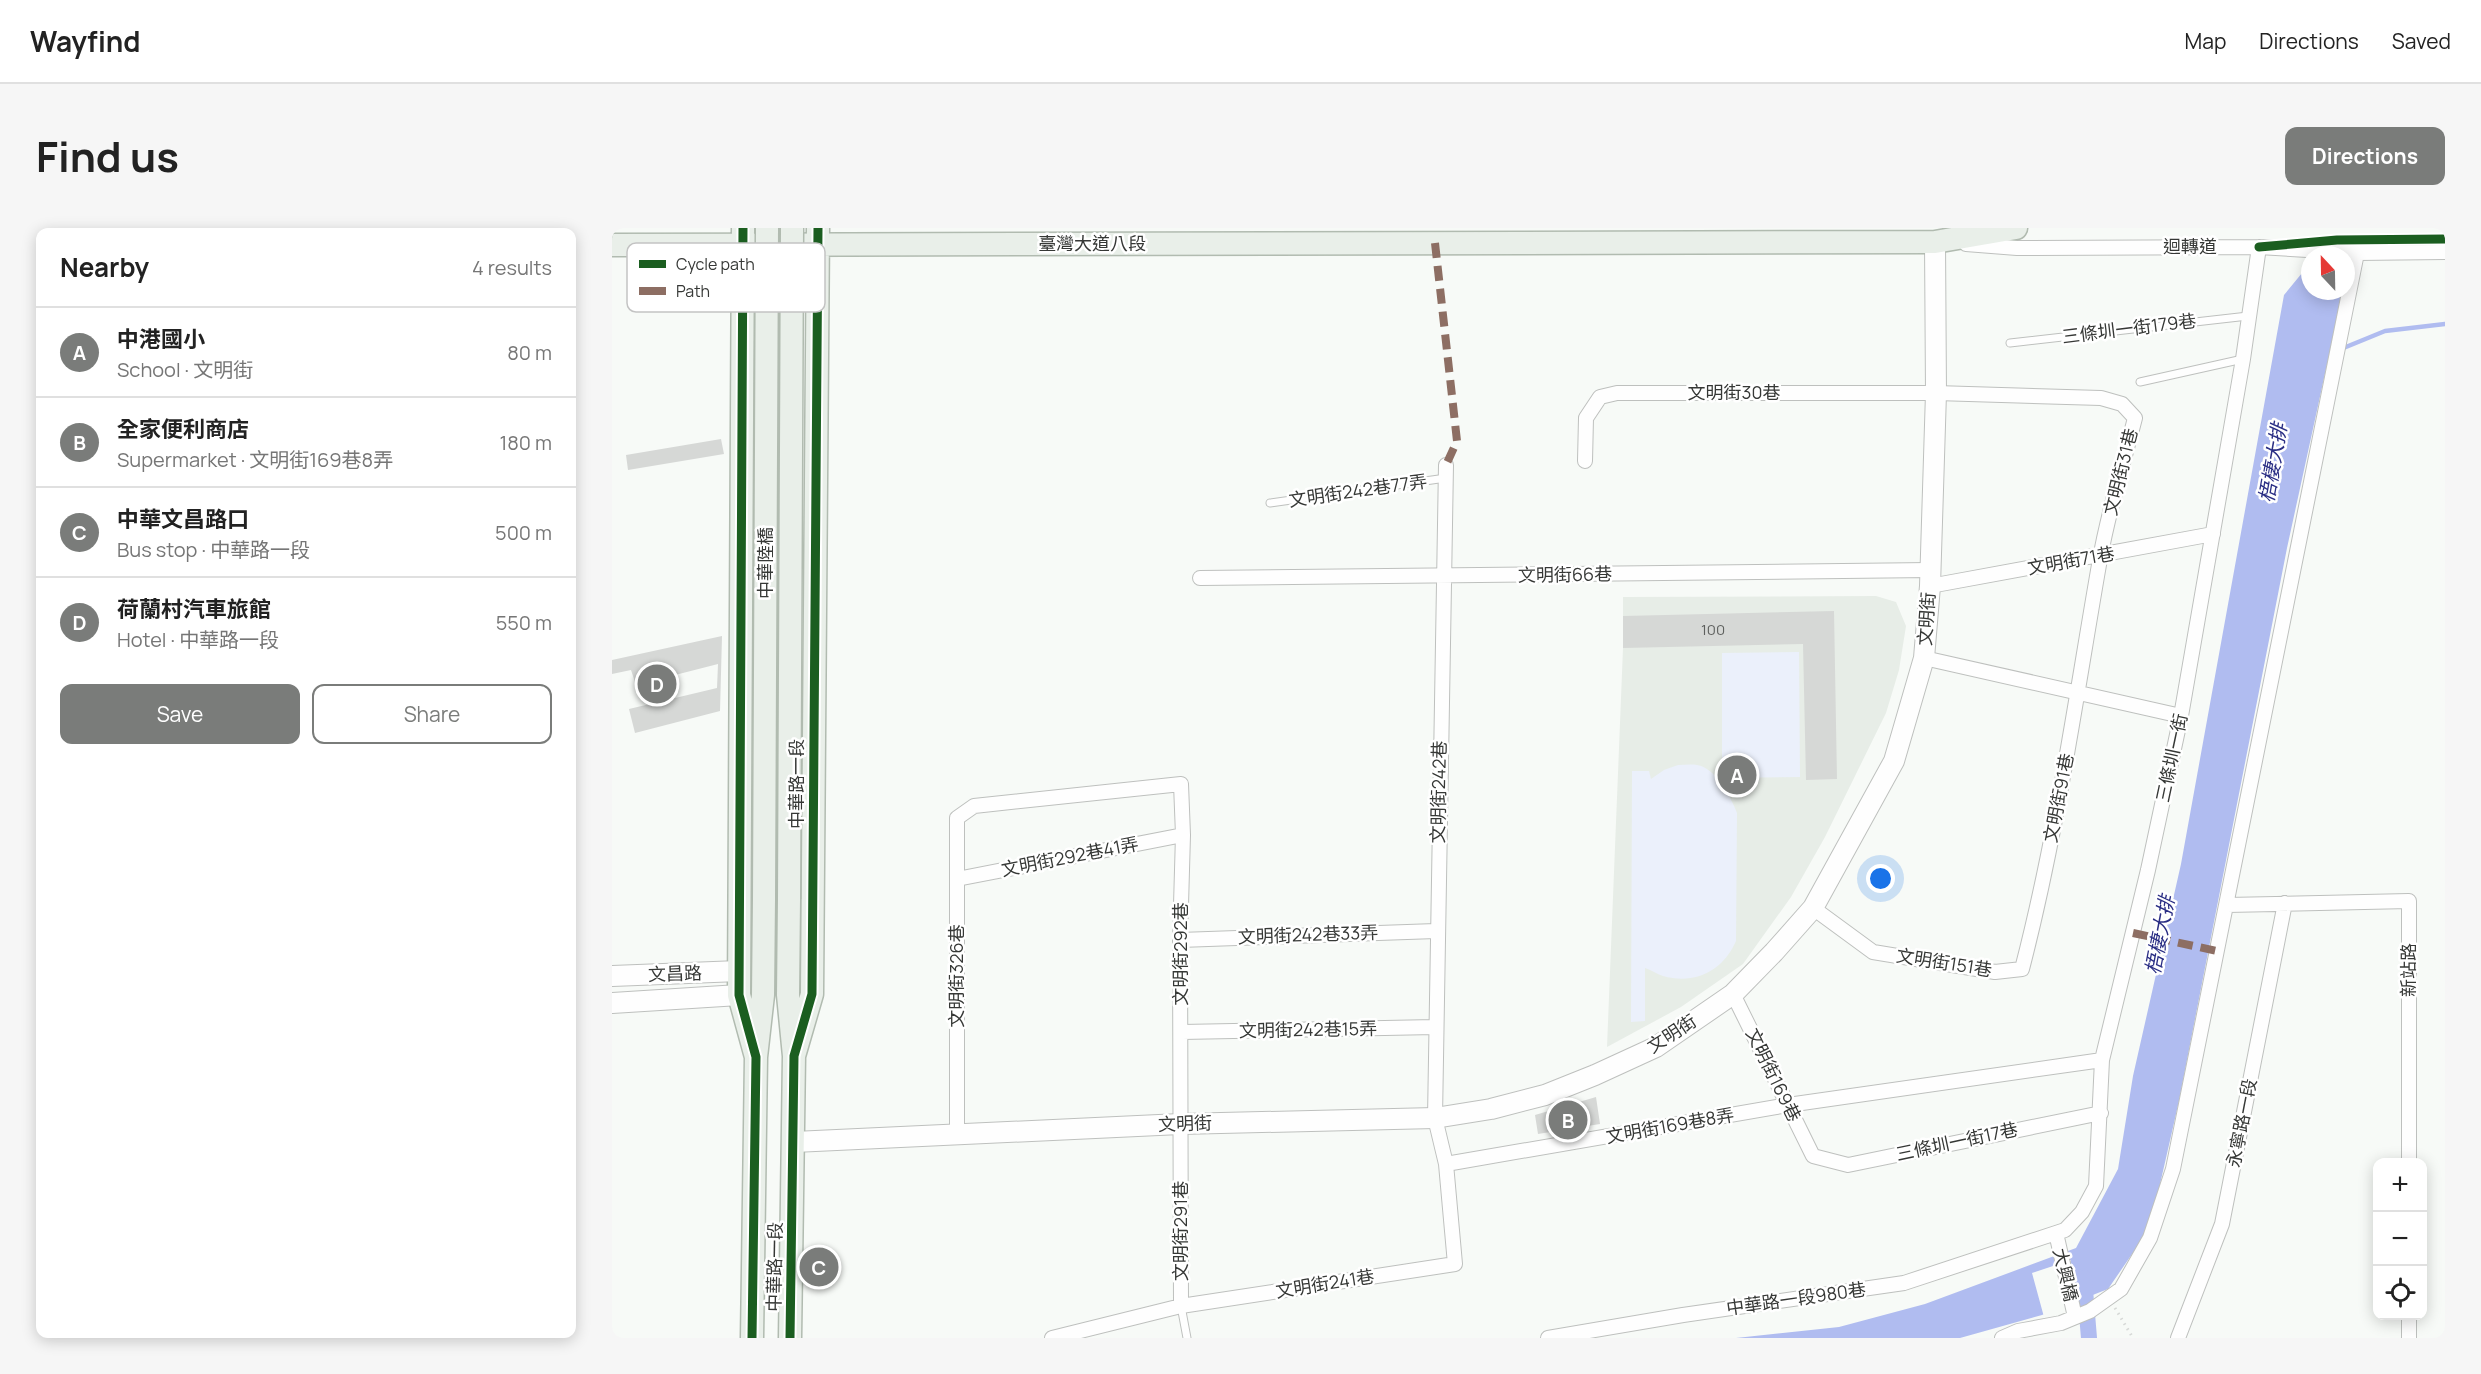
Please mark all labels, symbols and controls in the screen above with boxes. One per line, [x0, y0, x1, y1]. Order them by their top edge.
text: Wayfind [30, 22, 140, 60]
text: Map [2185, 27, 2226, 55]
text: Directions [2259, 27, 2359, 55]
text: Saved [2392, 27, 2451, 55]
text: Find us [36, 127, 179, 185]
button: Directions [2285, 127, 2445, 185]
street label: 臺灣大道八段 [1038, 231, 1146, 255]
street label: 迴轉道 [2163, 234, 2217, 258]
legend [627, 243, 825, 312]
north arrow [2301, 246, 2355, 300]
text: Nearby [60, 249, 149, 285]
text: Cycle path [676, 253, 755, 275]
text: 4 results [472, 254, 552, 281]
text: Path [676, 280, 710, 302]
street label: 三條圳一街179巷 [2060, 308, 2197, 348]
text: 中港國小 [117, 324, 205, 354]
text: A [73, 339, 86, 366]
text: 80 m [507, 339, 552, 366]
text: School · 文明街 [117, 356, 253, 383]
street label: 文明街30巷 [1688, 380, 1780, 404]
text: 全家便利商店 [117, 414, 249, 444]
water label: 梧棲大排 [2252, 418, 2293, 505]
street label: 文明街31巷 [2098, 426, 2142, 518]
text: B [73, 429, 86, 456]
text: 180 m [499, 429, 552, 456]
text: Supermarket · 文明街169巷8弄 [117, 446, 393, 473]
street label: 文明街242巷77弄 [1287, 468, 1429, 512]
text: 中華文昌路口 [117, 504, 249, 534]
text: C [72, 519, 87, 546]
text: 500 m [495, 519, 552, 546]
street label: 中華陸橋 [753, 527, 777, 599]
text: Bus stop · 中華路一段 [117, 536, 310, 563]
street label: 文明街71巷 [2025, 541, 2116, 579]
street label: 文明街66巷 [1518, 561, 1612, 587]
street label: 文明街 [1912, 591, 1940, 647]
text: 荷蘭村汽車旅館 [117, 594, 271, 624]
text: D [72, 609, 87, 636]
text: 550 m [496, 609, 552, 636]
house number: 100 [1701, 619, 1725, 640]
text: Hotel · 中華路一段 [117, 626, 279, 653]
pin: D [638, 662, 676, 706]
button: Save [60, 684, 300, 744]
button: Share [312, 684, 552, 744]
street label: 三條圳一街 [2150, 711, 2192, 804]
street label: 中華路一段 [784, 739, 808, 829]
street label: 文明街242巷 [1425, 740, 1451, 844]
street label: 文明街91巷 [2038, 751, 2078, 844]
pin: A [1718, 752, 1756, 798]
street label: 文明街292巷41弄 [999, 831, 1140, 881]
your location [1866, 864, 1895, 893]
water label: 梧棲大排 [2139, 890, 2181, 977]
street label: 文明街292巷 [1168, 902, 1192, 1006]
street label: 文明街242巷33弄 [1237, 920, 1379, 948]
street label: 文明街326巷 [944, 924, 968, 1028]
street label: 文明街151巷 [1895, 943, 1994, 981]
street label: 新站路 [2396, 943, 2420, 997]
street label: 文昌路 [648, 960, 702, 986]
street label: 文明街 [1642, 1008, 1701, 1058]
street label: 文明街242巷15弄 [1239, 1016, 1377, 1042]
street label: 文明街169巷 [1741, 1024, 1807, 1125]
street label: 永寧路一段 [2221, 1076, 2261, 1169]
pin: B [1548, 1098, 1588, 1142]
street label: 文明街169巷8弄 [1604, 1102, 1736, 1148]
street label: 文明街 [1158, 1110, 1212, 1136]
street label: 三條圳一街17巷 [1894, 1116, 2020, 1166]
map controls [2373, 1158, 2427, 1320]
button: + [2373, 1158, 2427, 1212]
street label: 文明街291巷 [1168, 1181, 1192, 1281]
button: − [2373, 1212, 2427, 1266]
street label: 中華路一段 [761, 1222, 787, 1312]
pin: C [800, 1244, 838, 1290]
street label: 大興橋 [2048, 1246, 2084, 1304]
street label: 文明街241巷 [1274, 1263, 1376, 1303]
button: locate [2373, 1266, 2427, 1320]
street label: 中華路一段980巷 [1725, 1276, 1867, 1320]

